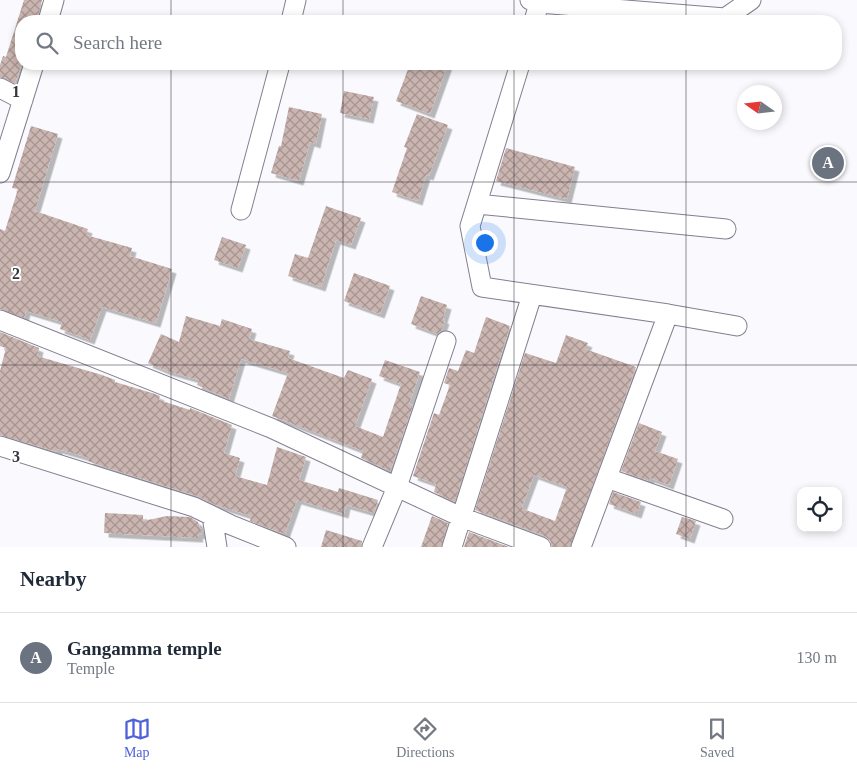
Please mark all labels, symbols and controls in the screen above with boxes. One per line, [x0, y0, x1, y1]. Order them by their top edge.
search box [15, 15, 842, 70]
icon: search [33, 29, 61, 57]
text: Search here [73, 32, 162, 53]
text: 1 [12, 83, 20, 100]
north arrow [737, 85, 782, 130]
pin: A [812, 144, 844, 182]
your location [472, 230, 498, 256]
text: 2 [12, 265, 20, 282]
text: 3 [12, 448, 20, 465]
map controls [797, 487, 842, 532]
button: locate [797, 487, 842, 532]
text: Nearby [20, 567, 87, 591]
text: Gangamma temple [67, 638, 222, 659]
text: A [30, 649, 42, 666]
text: 130 m [797, 649, 837, 666]
text: Temple [67, 660, 115, 677]
tab: Map [123, 715, 151, 761]
tab: Directions [396, 715, 455, 761]
tab: Saved [700, 715, 734, 761]

